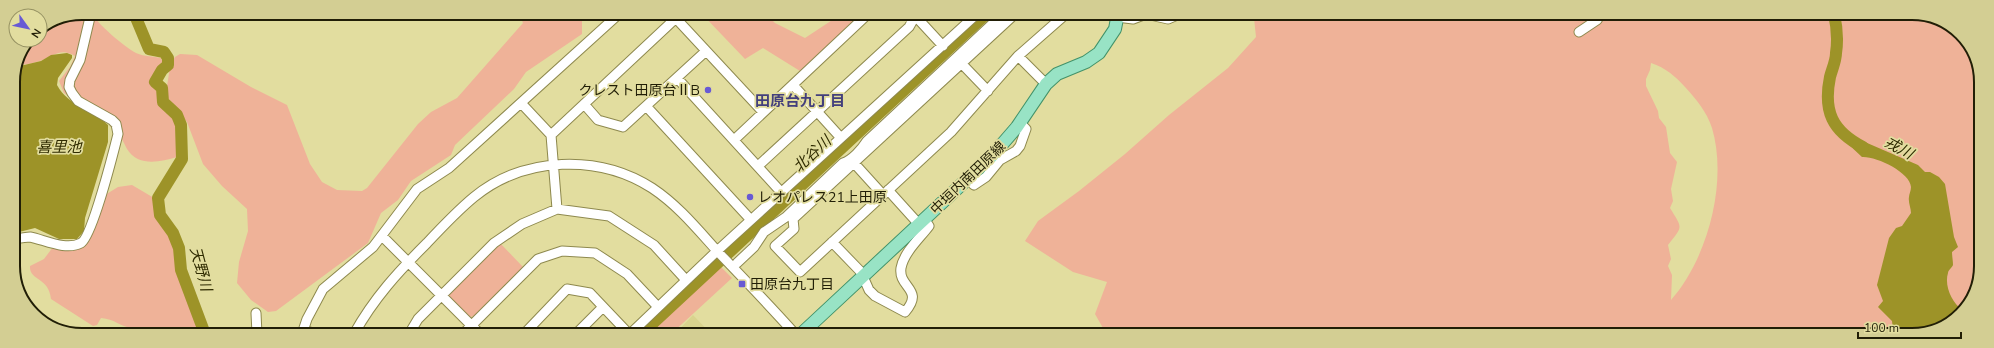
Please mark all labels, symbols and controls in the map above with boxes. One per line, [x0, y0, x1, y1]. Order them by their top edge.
north arrow [8, 8, 48, 48]
text: N [27, 26, 44, 41]
place label: クレスト田原台ⅡB [579, 81, 700, 100]
marker: クレスト田原台ⅡB [703, 85, 713, 95]
district label: 田原台九丁目 [755, 91, 845, 111]
water label: 北谷川 [789, 130, 837, 177]
water label: 戎川 [1881, 132, 1919, 165]
water label: 喜里池 [36, 137, 83, 157]
street label: 中垣内南田原線 [926, 137, 1010, 219]
place label: レオパレス21上田原 [758, 188, 887, 207]
marker: レオパレス21上田原 [745, 192, 755, 202]
water label: 天野川 [186, 245, 217, 295]
place label: 田原台九丁目 [750, 275, 834, 294]
marker: 田原台九丁目 [737, 279, 747, 289]
scale bar [1858, 314, 1961, 340]
text: 100 m [1864, 320, 1899, 336]

